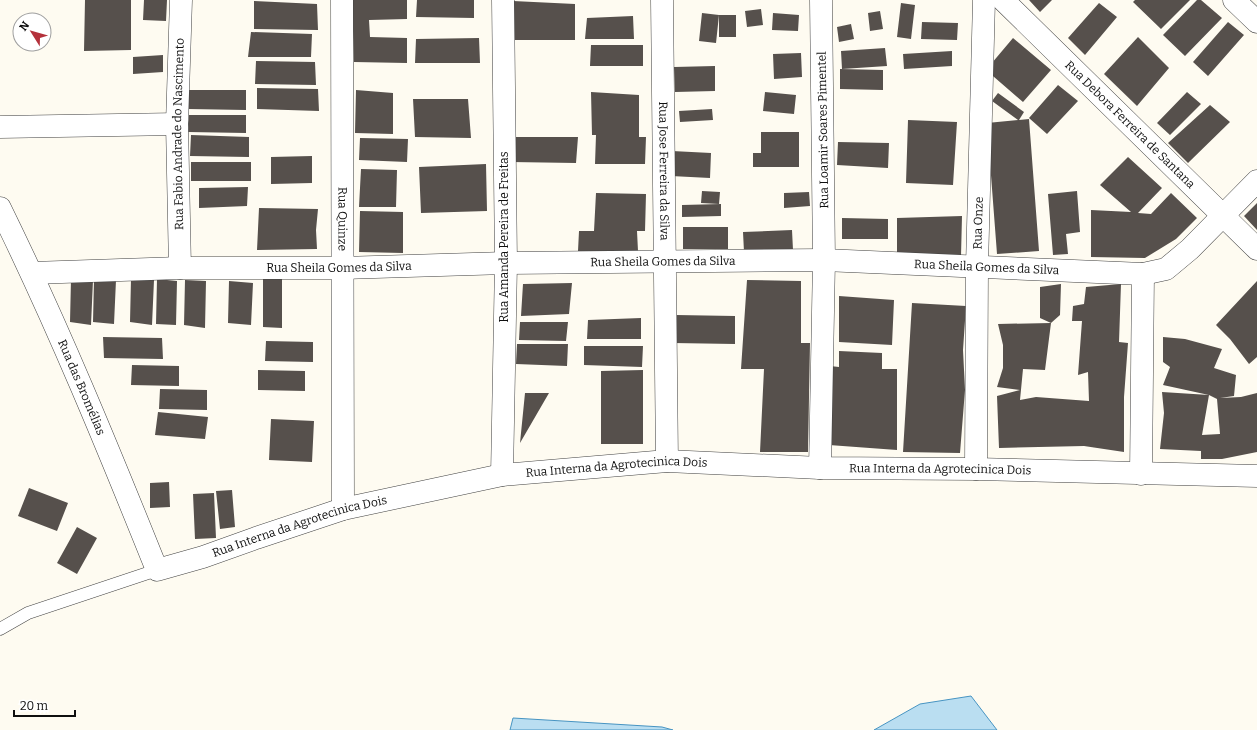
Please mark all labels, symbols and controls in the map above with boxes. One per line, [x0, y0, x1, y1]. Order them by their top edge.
north arrow [12, 12, 52, 52]
text: N [17, 19, 32, 34]
street label: Rua Fabio Andrade do Nascimento [170, 38, 187, 230]
street label: Rua Loamir Soares Pimentel [815, 51, 831, 209]
street label: Rua Debora Ferreira de Santana [1062, 58, 1198, 192]
street label: Rua Jose Ferreira da Silva [656, 101, 672, 241]
street label: Rua Amanda Pereira de Freitas [497, 151, 511, 322]
street label: Rua Quinze [335, 187, 349, 251]
street label: Rua Onze [970, 196, 986, 250]
street label: Rua Sheila Gomes da Silva [590, 254, 736, 269]
street label: Rua Sheila Gomes da Silva [914, 257, 1060, 277]
street label: Rua Sheila Gomes da Silva [266, 259, 412, 275]
street label: Rua das Bromélias [55, 337, 108, 437]
street label: Rua Interna da Agrotecinica Dois [525, 454, 708, 480]
street label: Rua Interna da Agrotecinica Dois [849, 461, 1032, 477]
street label: Rua Interna da Agrotecinica Dois [210, 493, 388, 560]
scale bar [14, 692, 75, 718]
text: 20 m [20, 699, 49, 713]

